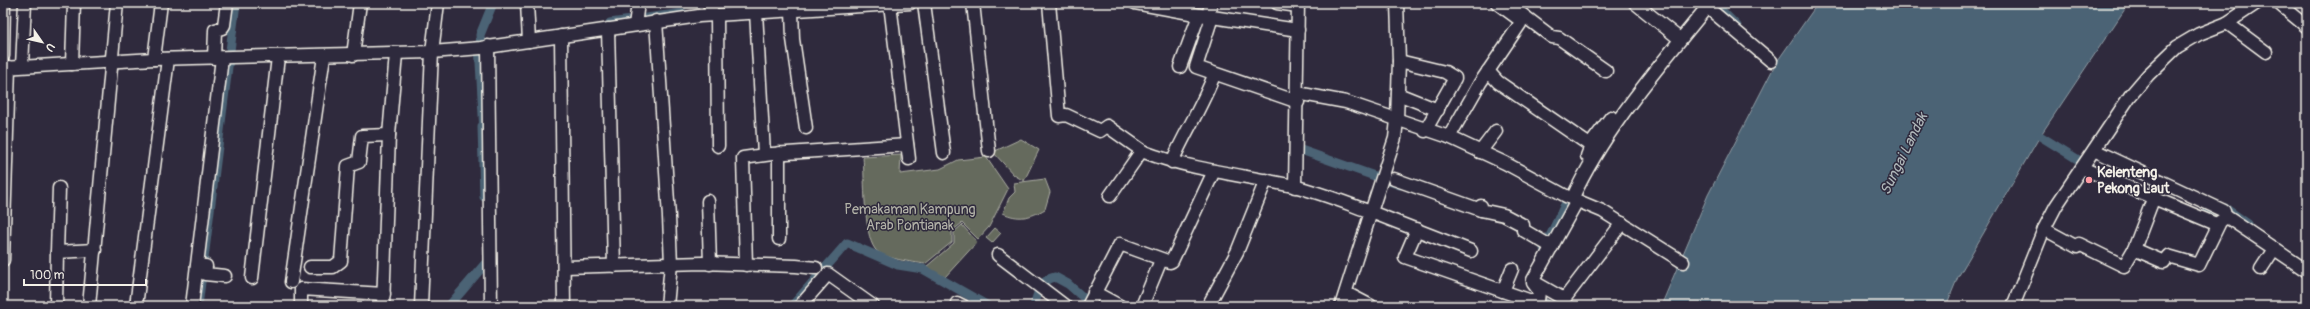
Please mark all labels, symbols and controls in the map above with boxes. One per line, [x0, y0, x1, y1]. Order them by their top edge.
north arrow [22, 22, 62, 62]
text: U [42, 41, 57, 54]
water label: Sungai Landak [1876, 108, 1933, 198]
place label: Kelenteng Pekong Laut [2097, 164, 2170, 197]
marker: Kelenteng Pekong Laut [2084, 175, 2094, 185]
park label: Pemakaman Kampung Arab Pontianak [844, 201, 976, 234]
scale bar [24, 261, 146, 287]
text: 100 m [30, 268, 65, 283]

